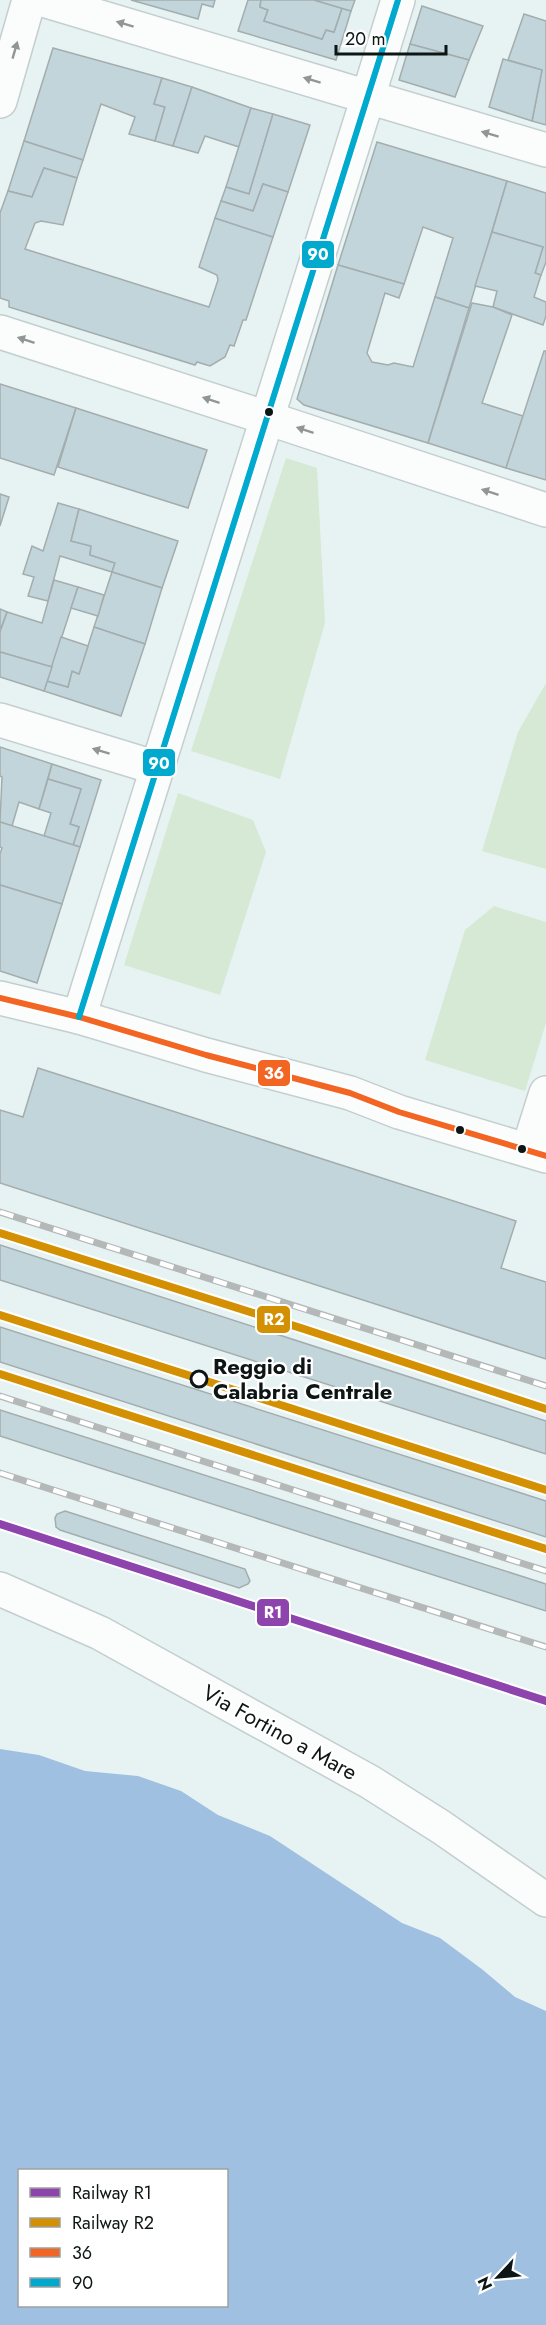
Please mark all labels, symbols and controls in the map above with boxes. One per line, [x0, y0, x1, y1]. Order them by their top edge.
scale bar [336, 18, 446, 56]
one-way arrow [116, 19, 134, 28]
text: 20 m [345, 26, 385, 52]
one-way arrow [11, 41, 20, 59]
one-way arrow [303, 75, 321, 84]
one-way arrow [481, 129, 499, 138]
line badge: 90 [301, 240, 335, 269]
text: 90 [307, 243, 329, 266]
one-way arrow [17, 335, 35, 344]
one-way arrow [202, 395, 220, 404]
unlabelled marker [263, 406, 275, 418]
one-way arrow [296, 425, 314, 435]
one-way arrow [481, 486, 499, 496]
one-way arrow [92, 746, 110, 755]
line badge: 90 [142, 748, 176, 777]
text: 90 [148, 752, 170, 775]
line badge: 36 [257, 1059, 291, 1087]
text: 36 [264, 1062, 284, 1085]
unlabelled marker [454, 1124, 466, 1136]
unlabelled marker [516, 1143, 528, 1155]
line badge: R2 [256, 1305, 291, 1334]
text: R2 [264, 1308, 284, 1331]
place label: Reggio di Calabria Centrale [213, 1350, 392, 1407]
marker: Reggio di Calabria Centrale [190, 1370, 208, 1388]
line badge: R1 [256, 1598, 290, 1627]
text: R1 [264, 1601, 282, 1624]
street label: Via Fortino a Mare [197, 1676, 363, 1788]
legend [18, 2169, 228, 2307]
text: Railway R1 [72, 2180, 152, 2206]
text: Railway R2 [72, 2210, 154, 2236]
text: 36 [72, 2240, 92, 2266]
north arrow [468, 2247, 528, 2307]
text: 90 [72, 2270, 93, 2296]
text: N [472, 2273, 498, 2294]

